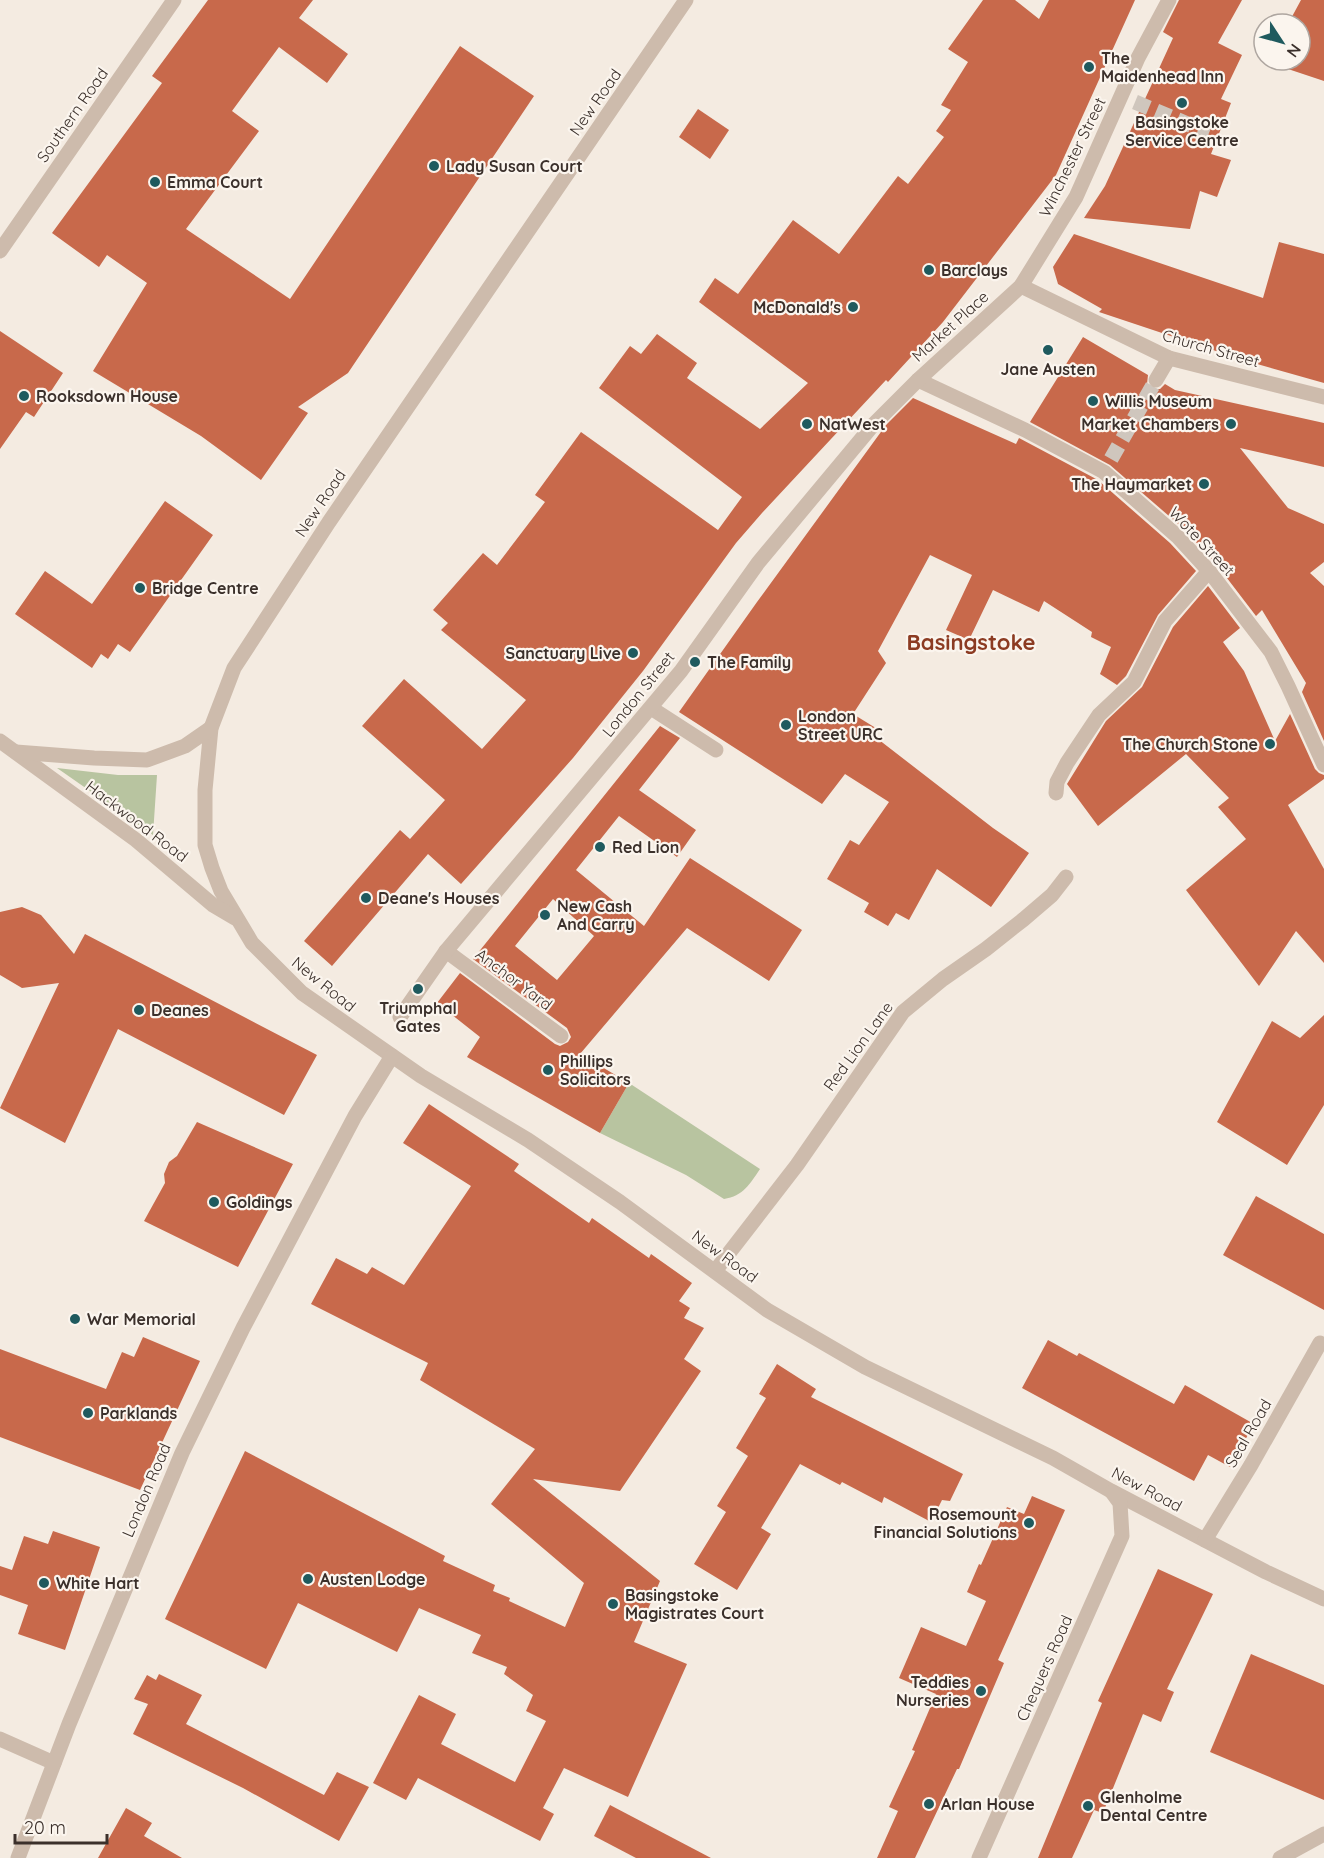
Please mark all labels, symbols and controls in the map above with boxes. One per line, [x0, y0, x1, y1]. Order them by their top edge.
north arrow [1252, 12, 1312, 72]
text: N [1283, 40, 1306, 61]
place label: The Maidenhead Inn [1101, 48, 1224, 86]
marker: The Maidenhead Inn [1082, 60, 1096, 74]
street label: Southern Road [32, 64, 112, 166]
street label: New Road [565, 65, 625, 139]
street label: Winchester Street [1034, 94, 1110, 220]
marker: Basingstoke Service Centre [1175, 96, 1189, 110]
place label: Basingstoke Service Centre [1125, 112, 1239, 150]
place label: Lady Susan Court [446, 156, 583, 176]
marker: Lady Susan Court [427, 159, 441, 173]
place label: Emma Court [167, 172, 263, 192]
marker: Emma Court [148, 175, 162, 189]
place label: Barclays [941, 260, 1008, 280]
marker: Barclays [922, 263, 936, 277]
street label: Market Place [907, 286, 993, 366]
place label: McDonald's [753, 297, 841, 317]
marker: McDonald's [846, 300, 860, 314]
street label: Church Street [1160, 325, 1262, 371]
marker: Jane Austen [1041, 343, 1055, 357]
place label: Jane Austen [1001, 359, 1095, 379]
place label: Rooksdown House [36, 386, 178, 406]
marker: Rooksdown House [17, 389, 31, 403]
place label: Willis Museum [1105, 391, 1212, 411]
marker: Willis Museum [1086, 394, 1100, 408]
place label: NatWest [819, 414, 886, 434]
place label: Market Chambers [1081, 414, 1219, 434]
marker: NatWest [800, 417, 814, 431]
marker: Market Chambers [1224, 417, 1238, 431]
street label: New Road [290, 466, 350, 540]
place label: The Haymarket [1071, 474, 1192, 494]
marker: The Haymarket [1197, 477, 1211, 491]
street label: Wote Street [1165, 502, 1239, 580]
place label: Bridge Centre [152, 578, 259, 598]
marker: Bridge Centre [133, 581, 147, 595]
district label: Basingstoke [906, 628, 1036, 656]
place label: Sanctuary Live [506, 643, 621, 663]
marker: Sanctuary Live [626, 646, 640, 660]
street label: London Street [597, 647, 679, 741]
place label: The Family [707, 652, 791, 672]
marker: The Family [688, 655, 702, 669]
place label: London Street URC [798, 706, 883, 744]
marker: London Street URC [779, 718, 793, 732]
place label: The Church Stone [1122, 734, 1258, 754]
marker: The Church Stone [1263, 737, 1277, 751]
street label: Hackwood Road [82, 776, 192, 866]
place label: Red Lion [612, 837, 679, 857]
marker: Red Lion [593, 840, 607, 854]
place label: Deane's Houses [378, 888, 500, 908]
marker: Deane's Houses [359, 891, 373, 905]
place label: New Cash And Carry [557, 896, 635, 934]
marker: New Cash And Carry [538, 908, 552, 922]
street label: Anchor Yard [472, 944, 556, 1014]
street label: New Road [288, 952, 360, 1016]
marker: Triumphal Gates [411, 982, 425, 996]
street label: Red Lion Lane [819, 997, 897, 1095]
place label: Triumphal Gates [379, 998, 457, 1036]
place label: Deanes [151, 1000, 209, 1020]
marker: Deanes [132, 1003, 146, 1017]
place label: Phillips Solicitors [560, 1051, 631, 1089]
marker: Phillips Solicitors [541, 1063, 555, 1077]
place label: Goldings [226, 1192, 293, 1212]
marker: Goldings [207, 1195, 221, 1209]
street label: New Road [688, 1225, 762, 1287]
place label: War Memorial [87, 1309, 196, 1329]
marker: War Memorial [68, 1312, 82, 1326]
street label: Seal Road [1220, 1395, 1276, 1471]
place label: Parklands [100, 1403, 178, 1423]
marker: Parklands [81, 1406, 95, 1420]
street label: London Road [117, 1440, 175, 1540]
street label: New Road [1108, 1462, 1186, 1516]
place label: Rosemount Financial Solutions [873, 1504, 1017, 1542]
marker: Rosemount Financial Solutions [1022, 1516, 1036, 1530]
place label: Austen Lodge [320, 1569, 425, 1589]
marker: Austen Lodge [301, 1572, 315, 1586]
place label: White Hart [56, 1573, 140, 1593]
marker: White Hart [37, 1576, 51, 1590]
place label: Basingstoke Magistrates Court [625, 1585, 764, 1623]
marker: Basingstoke Magistrates Court [606, 1597, 620, 1611]
street label: Chequers Road [1012, 1612, 1076, 1724]
place label: Teddies Nurseries [896, 1672, 969, 1710]
marker: Teddies Nurseries [974, 1684, 988, 1698]
place label: Glenholme Dental Centre [1100, 1787, 1208, 1825]
place label: Arlan House [941, 1794, 1035, 1814]
marker: Arlan House [922, 1797, 936, 1811]
marker: Glenholme Dental Centre [1081, 1799, 1095, 1813]
scale bar [15, 1807, 106, 1845]
text: 20 m [24, 1816, 66, 1839]

